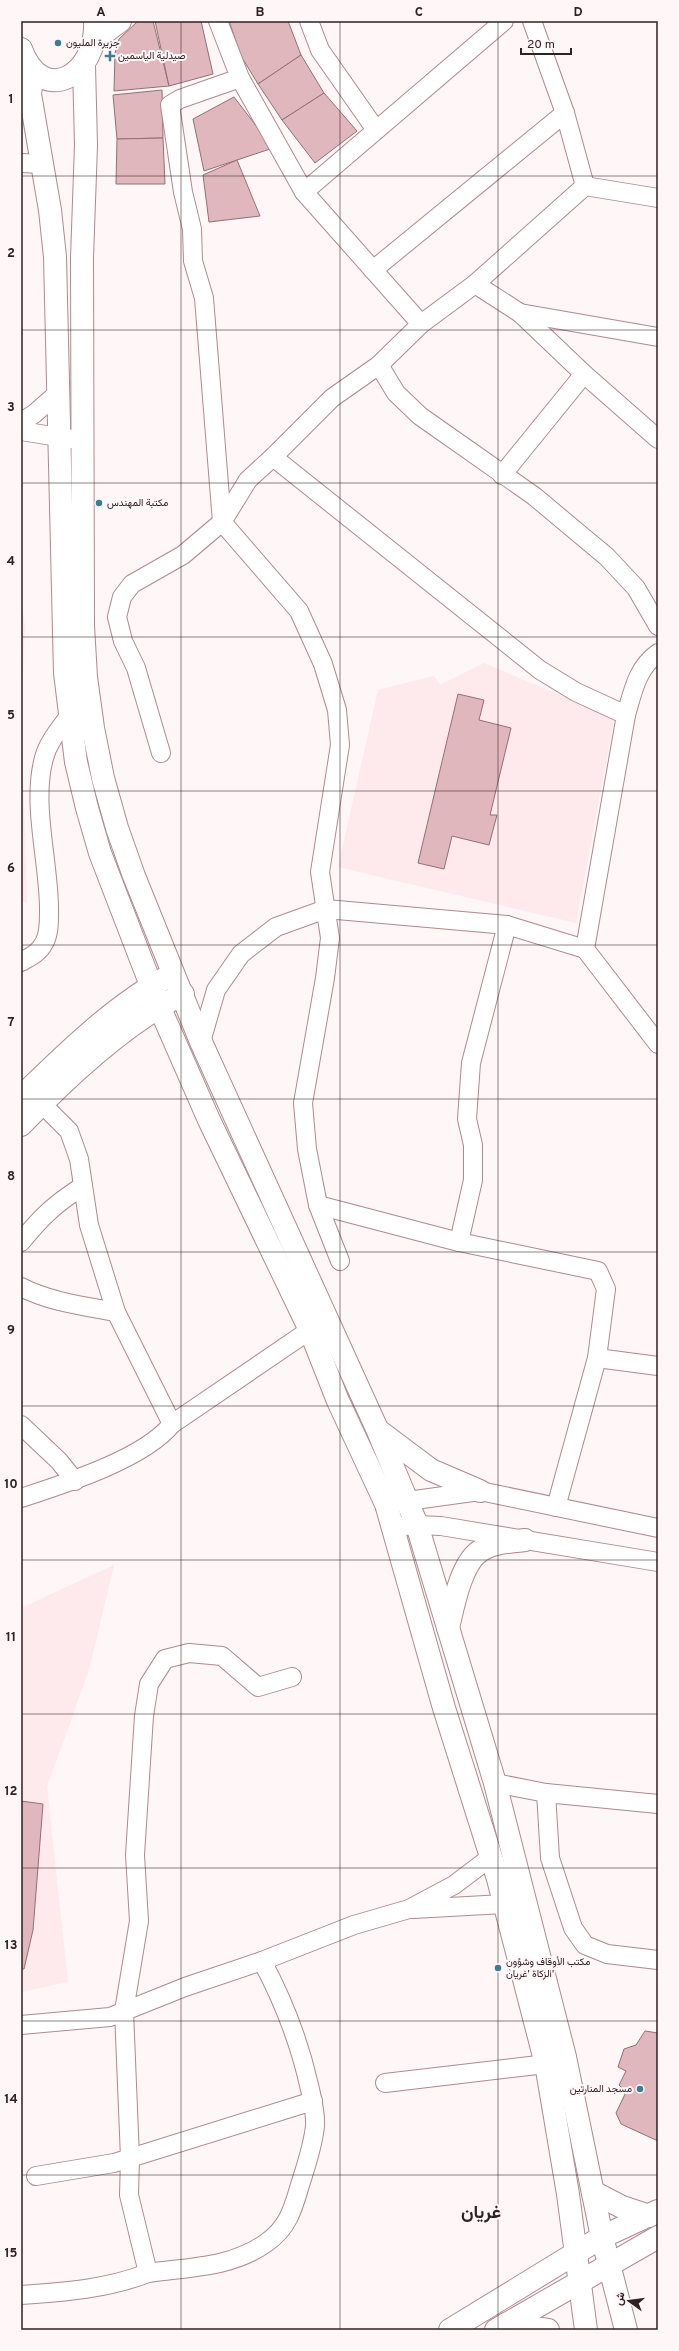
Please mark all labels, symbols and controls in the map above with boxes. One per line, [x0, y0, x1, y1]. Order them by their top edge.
text: A [96, 5, 106, 21]
text: B [256, 5, 265, 21]
text: C [415, 5, 423, 21]
text: D [573, 5, 583, 21]
scale bar [521, 30, 571, 56]
place label: جزيرة المليون [66, 37, 120, 50]
text: 20 m [527, 37, 555, 53]
marker: جزيرة المليون [53, 38, 63, 48]
place label: صيدلية الياسمين [118, 50, 186, 63]
marker: صيدلية الياسمين [105, 51, 115, 61]
text: 1 [8, 92, 14, 108]
text: 2 [7, 246, 15, 262]
text: 3 [7, 400, 15, 416]
place label: مكتبة المهندس [107, 497, 168, 510]
marker: مكتبة المهندس [94, 498, 104, 508]
text: 4 [7, 554, 15, 570]
text: 5 [7, 708, 15, 724]
text: 6 [7, 861, 15, 877]
text: 7 [8, 1015, 15, 1031]
text: 8 [7, 1169, 15, 1185]
text: 9 [7, 1323, 15, 1339]
text: 10 [4, 1477, 18, 1493]
text: 11 [6, 1630, 16, 1646]
text: 12 [4, 1784, 18, 1800]
text: 13 [5, 1938, 18, 1954]
place label: مكتب الأوقاف وشؤون الزكاة 'غريان' [506, 1956, 590, 1981]
marker: مكتب الأوقاف وشؤون الزكاة 'غريان' [493, 1963, 503, 1973]
place label: مسجد المنارتين [570, 2083, 632, 2096]
marker: مسجد المنارتين [635, 2084, 645, 2094]
text: 14 [4, 2092, 18, 2108]
district label: غريان [461, 2202, 501, 2225]
text: 15 [4, 2246, 18, 2262]
north arrow [609, 2281, 649, 2321]
text: ش [612, 2291, 629, 2307]

